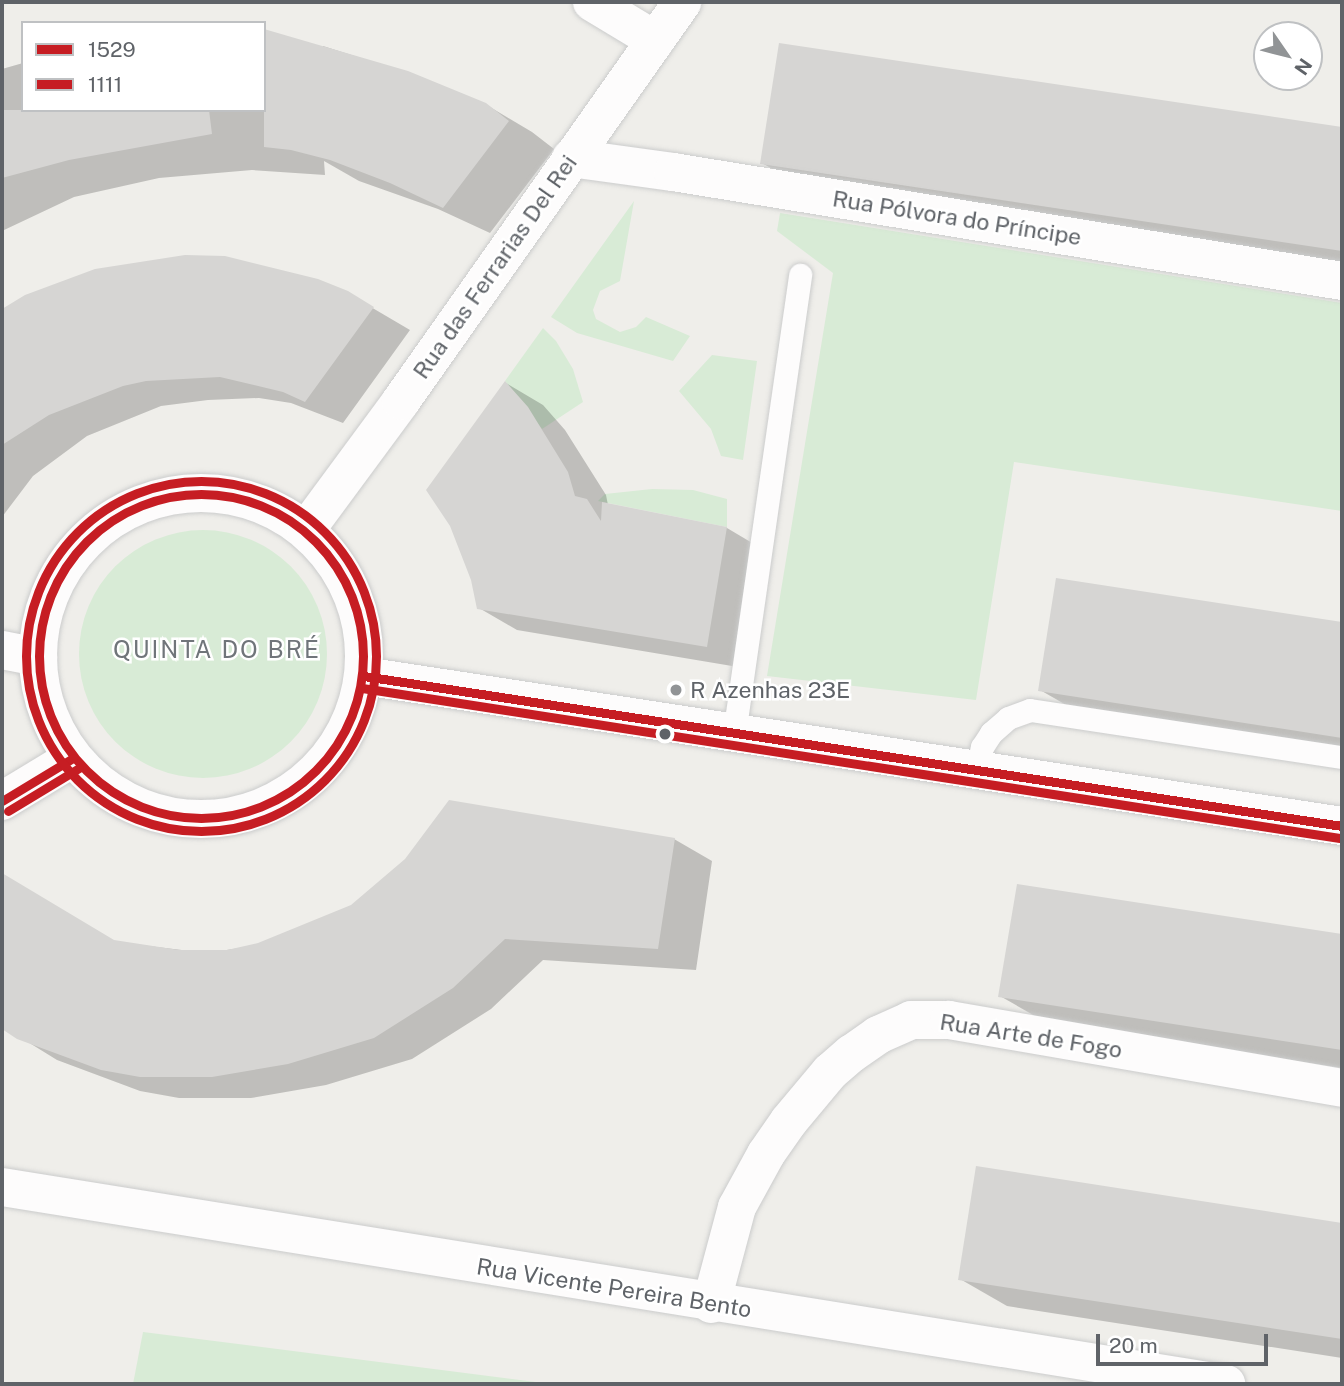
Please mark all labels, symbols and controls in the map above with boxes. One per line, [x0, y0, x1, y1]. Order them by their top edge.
legend [21, 21, 266, 112]
north arrow [1253, 21, 1323, 91]
text: 1529 [88, 37, 136, 62]
text: N [1290, 54, 1317, 79]
text: 1111 [88, 72, 122, 97]
street label: Rua das Ferrarias Del Rei [407, 150, 583, 384]
street label: Rua Pólvora do Príncipe [830, 185, 1084, 251]
district label: QUINTA DO BRÉ [115, 636, 319, 664]
place label: R Azenhas 23E [690, 676, 850, 704]
marker: R Azenhas 23E [668, 682, 684, 698]
unlabelled marker [658, 727, 672, 741]
street label: Rua Arte de Fogo [938, 1008, 1124, 1064]
street label: Rua Vicente Pereira Bento [474, 1253, 754, 1323]
scale bar [1099, 1320, 1270, 1364]
text: 20 m [1109, 1333, 1158, 1358]

